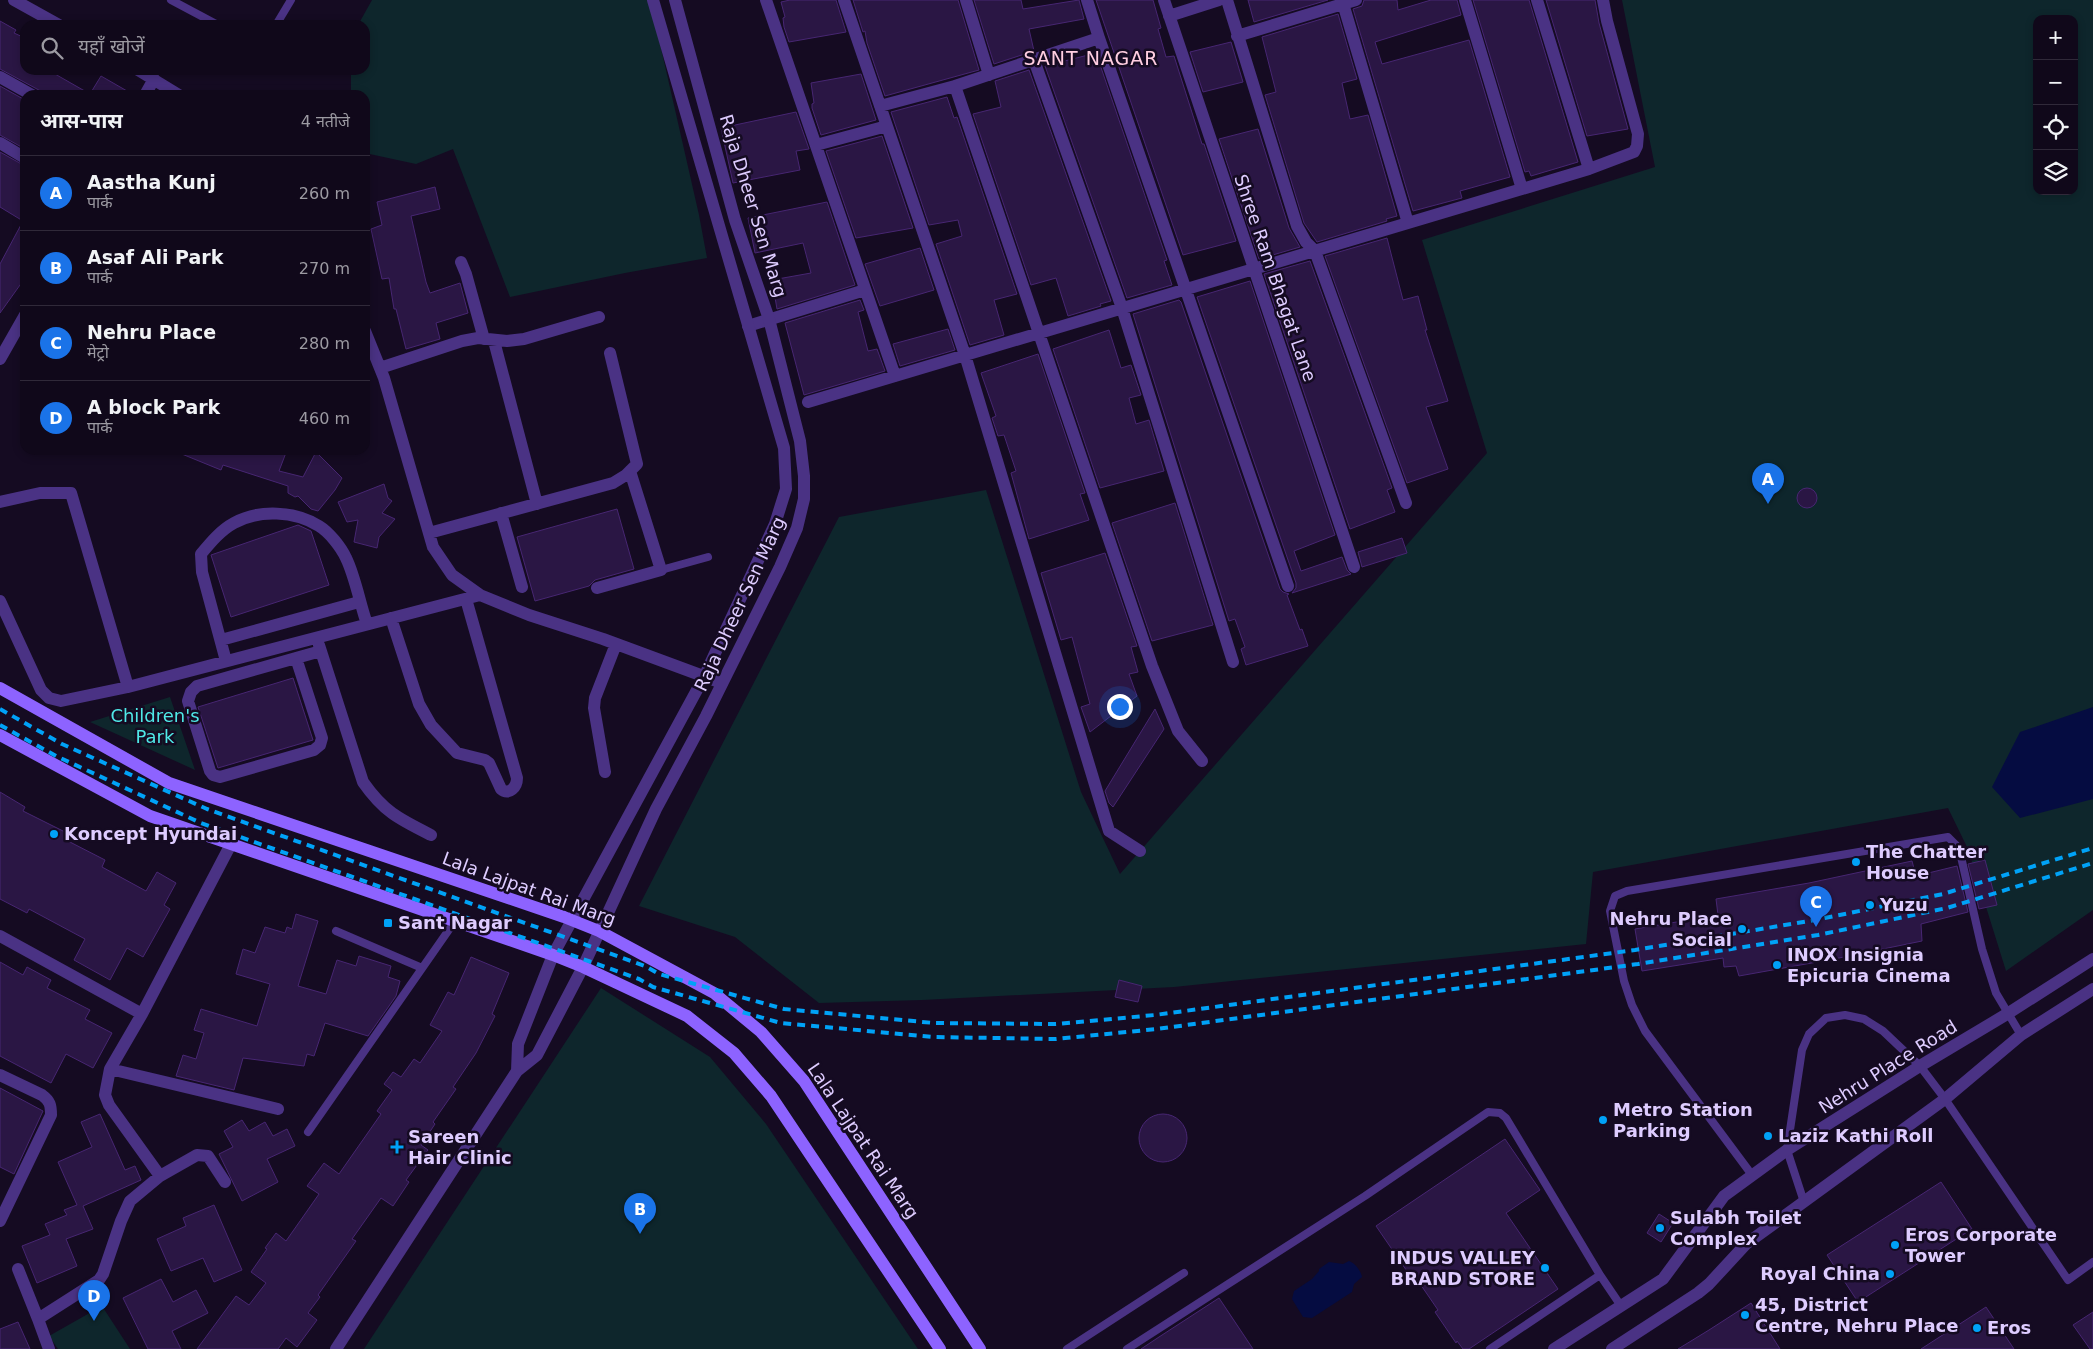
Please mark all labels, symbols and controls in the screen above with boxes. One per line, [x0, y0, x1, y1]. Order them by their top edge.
map controls [2033, 15, 2078, 195]
button: + [2033, 15, 2078, 60]
search box [20, 20, 370, 75]
icon: search [38, 34, 66, 62]
text: यहाँ खोजें [78, 35, 145, 57]
district label: SANT NAGAR [1023, 47, 1159, 69]
button: − [2033, 60, 2078, 105]
button: locate [2033, 105, 2078, 150]
text: आस-पास [40, 109, 123, 133]
text: 4 नतीजे [301, 112, 350, 131]
street label: Raja Dheer Sen Marg [716, 112, 791, 300]
button: layers [2033, 150, 2078, 195]
text: Aastha Kunj [87, 171, 216, 193]
street label: Shree Ram Bhagat Lane [1230, 172, 1321, 384]
text: A [50, 184, 62, 203]
text: 260 m [299, 184, 350, 203]
text: पार्क [87, 193, 113, 212]
text: Asaf Ali Park [87, 246, 223, 268]
text: B [50, 259, 62, 278]
text: 270 m [299, 259, 350, 278]
text: पार्क [87, 268, 113, 287]
text: Nehru Place [87, 321, 216, 343]
text: C [50, 334, 62, 353]
text: 280 m [299, 334, 350, 353]
text: मेट्रो [87, 343, 109, 362]
text: A block Park [87, 396, 220, 418]
text: D [49, 409, 63, 428]
text: 460 m [299, 409, 350, 428]
text: पार्क [87, 418, 113, 437]
pin: A [1752, 463, 1784, 504]
street label: Raja Dheer Sen Marg [690, 513, 789, 694]
your location [1107, 694, 1133, 720]
park label: Children's Park [110, 705, 200, 747]
place label: Koncept Hyundai [64, 823, 237, 844]
marker: Koncept Hyundai [48, 828, 60, 840]
place label: The Chatter House [1866, 841, 1986, 883]
street label: Lala Lajpat Rai Marg [440, 847, 619, 930]
marker: The Chatter House [1850, 856, 1862, 868]
pin: C [1800, 886, 1832, 927]
place label: Yuzu [1879, 894, 1928, 915]
marker: Yuzu [1864, 899, 1876, 911]
place label: Nehru Place Social [1610, 908, 1732, 950]
place label: Sant Nagar [398, 912, 512, 933]
marker: Sant Nagar [382, 917, 394, 929]
marker: Nehru Place Social [1736, 923, 1748, 935]
place label: INOX Insignia Epicuria Cinema [1787, 944, 1951, 986]
marker: INOX Insignia Epicuria Cinema [1771, 959, 1783, 971]
street label: Nehru Place Road [1815, 1015, 1961, 1118]
street label: Lala Lajpat Rai Marg [804, 1059, 923, 1222]
place label: Metro Station Parking [1613, 1099, 1753, 1141]
marker: Metro Station Parking [1597, 1114, 1609, 1126]
place label: Laziz Kathi Roll [1778, 1125, 1934, 1146]
place label: Sareen Hair Clinic [408, 1126, 512, 1168]
marker: Laziz Kathi Roll [1762, 1130, 1774, 1142]
marker: Sareen Hair Clinic [390, 1140, 404, 1154]
pin: B [624, 1193, 656, 1234]
place label: Sulabh Toilet Complex [1670, 1207, 1802, 1249]
marker: Sulabh Toilet Complex [1654, 1222, 1666, 1234]
place label: Eros Corporate Tower [1905, 1224, 2057, 1266]
marker: Eros Corporate Tower [1889, 1239, 1901, 1251]
place label: INDUS VALLEY BRAND STORE [1390, 1247, 1536, 1289]
marker: INDUS VALLEY BRAND STORE [1539, 1262, 1551, 1274]
place label: Royal China [1760, 1263, 1880, 1284]
marker: Royal China [1884, 1268, 1896, 1280]
pin: D [78, 1280, 110, 1321]
place label: 45, District Centre, Nehru Place [1755, 1294, 1958, 1336]
marker: 45, District Centre, Nehru Place [1739, 1309, 1751, 1321]
place label: Eros [1987, 1317, 2031, 1338]
marker: Eros [1971, 1322, 1983, 1334]

